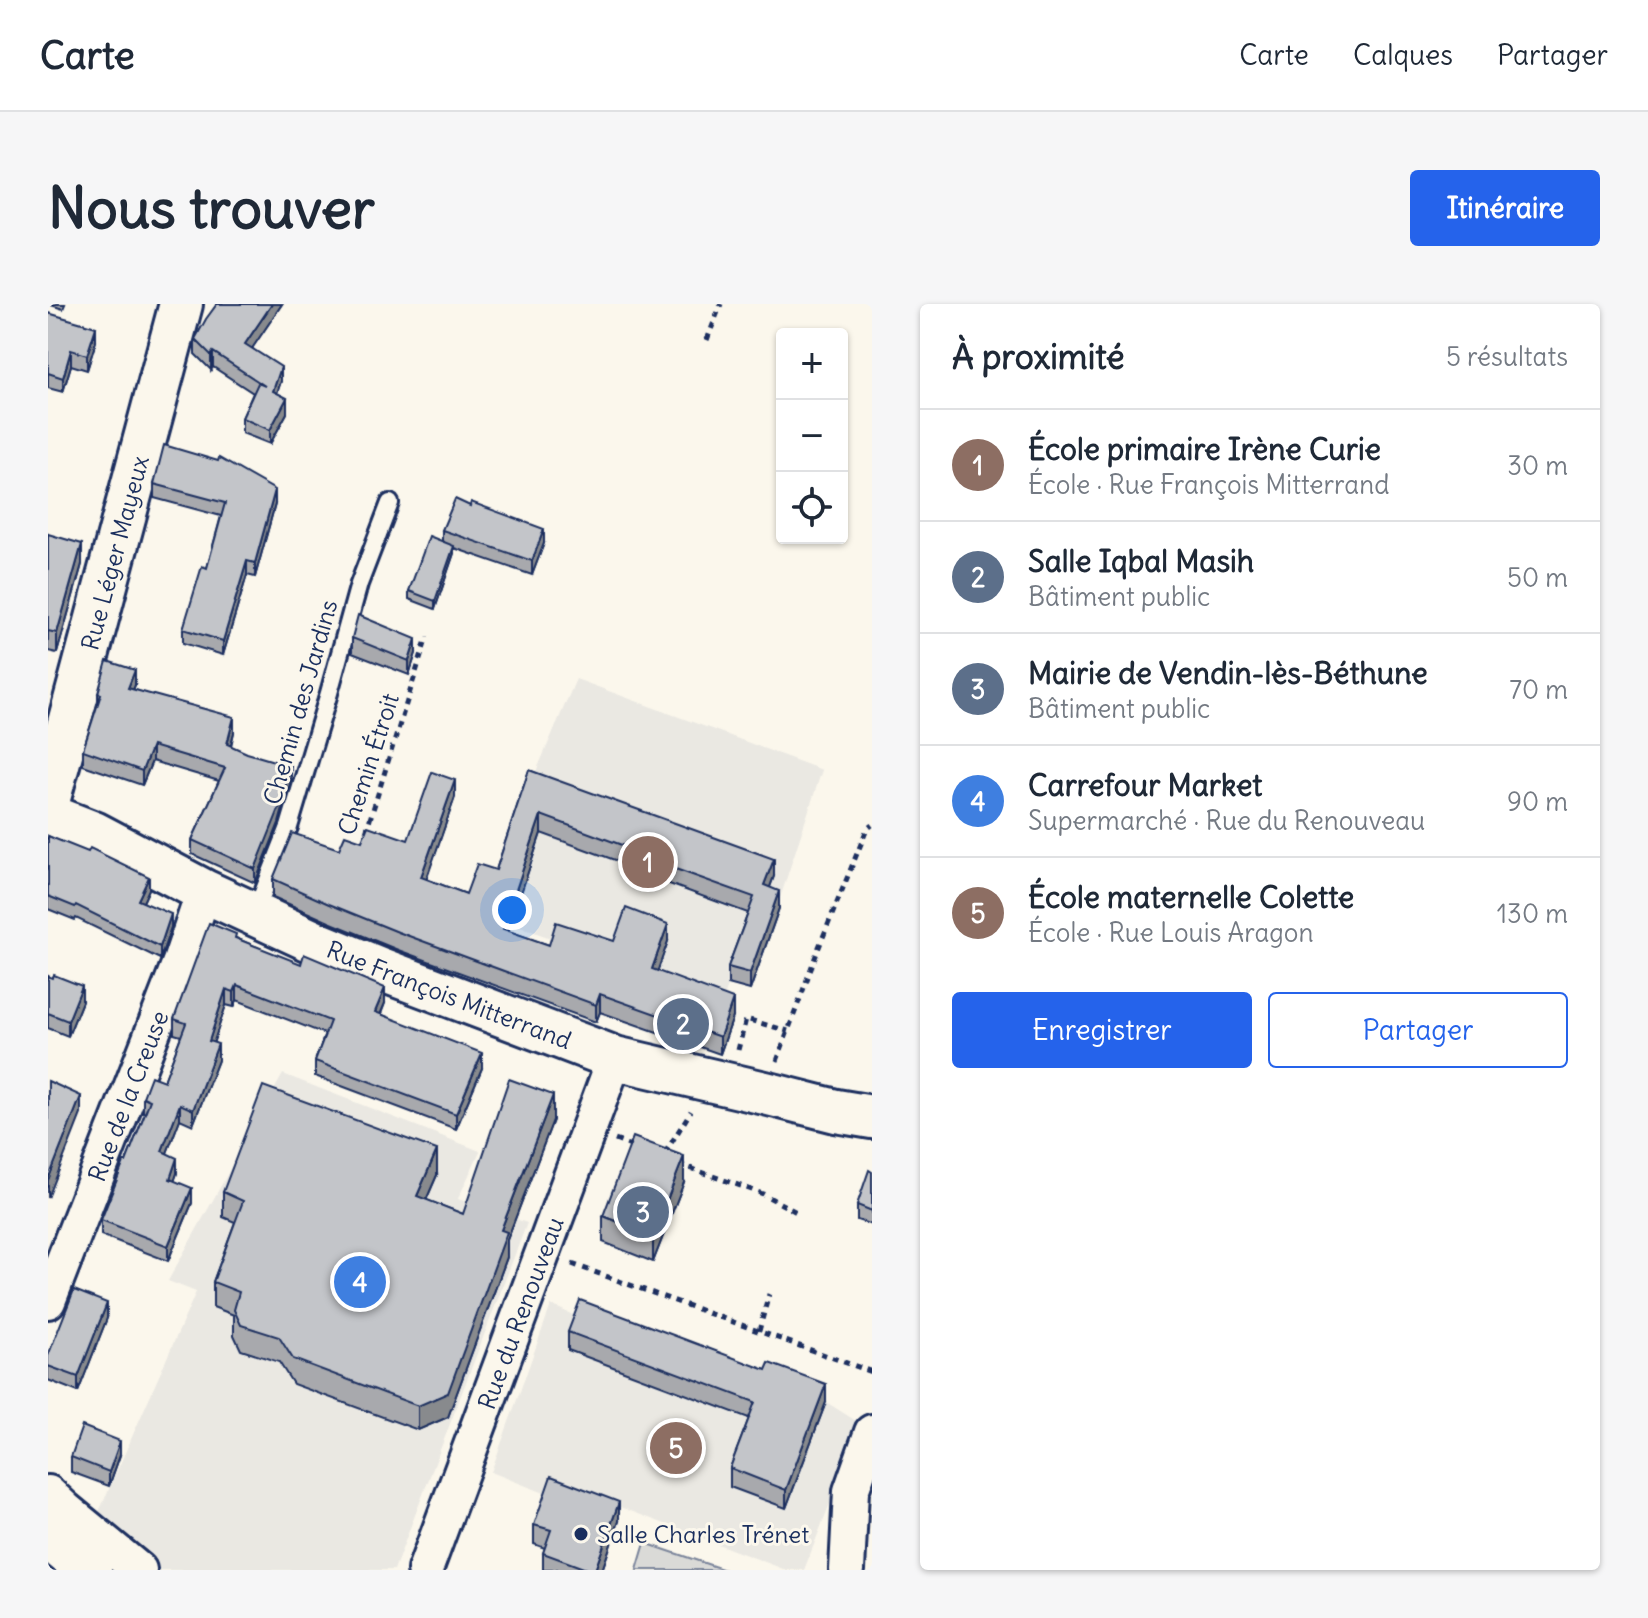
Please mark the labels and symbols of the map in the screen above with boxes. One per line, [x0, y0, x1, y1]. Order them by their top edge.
street label: Rue Léger Mayeux [74, 452, 155, 653]
street label: Chemin des Jardins [256, 596, 344, 808]
street label: Chemin Étroit [331, 689, 405, 839]
pin: 1 [622, 832, 674, 892]
your location [492, 890, 532, 930]
street label: Rue François Mitterrand [322, 934, 576, 1055]
pin: 2 [657, 994, 709, 1054]
street label: Rue de la Creuse [81, 1006, 175, 1186]
pin: 3 [617, 1182, 669, 1242]
street label: Rue du Renouveau [471, 1213, 570, 1413]
pin: 4 [334, 1252, 386, 1312]
pin: 5 [650, 1418, 702, 1478]
place label: Salle Charles Trénet [597, 1519, 809, 1549]
marker: Salle Charles Trénet [572, 1525, 590, 1543]

